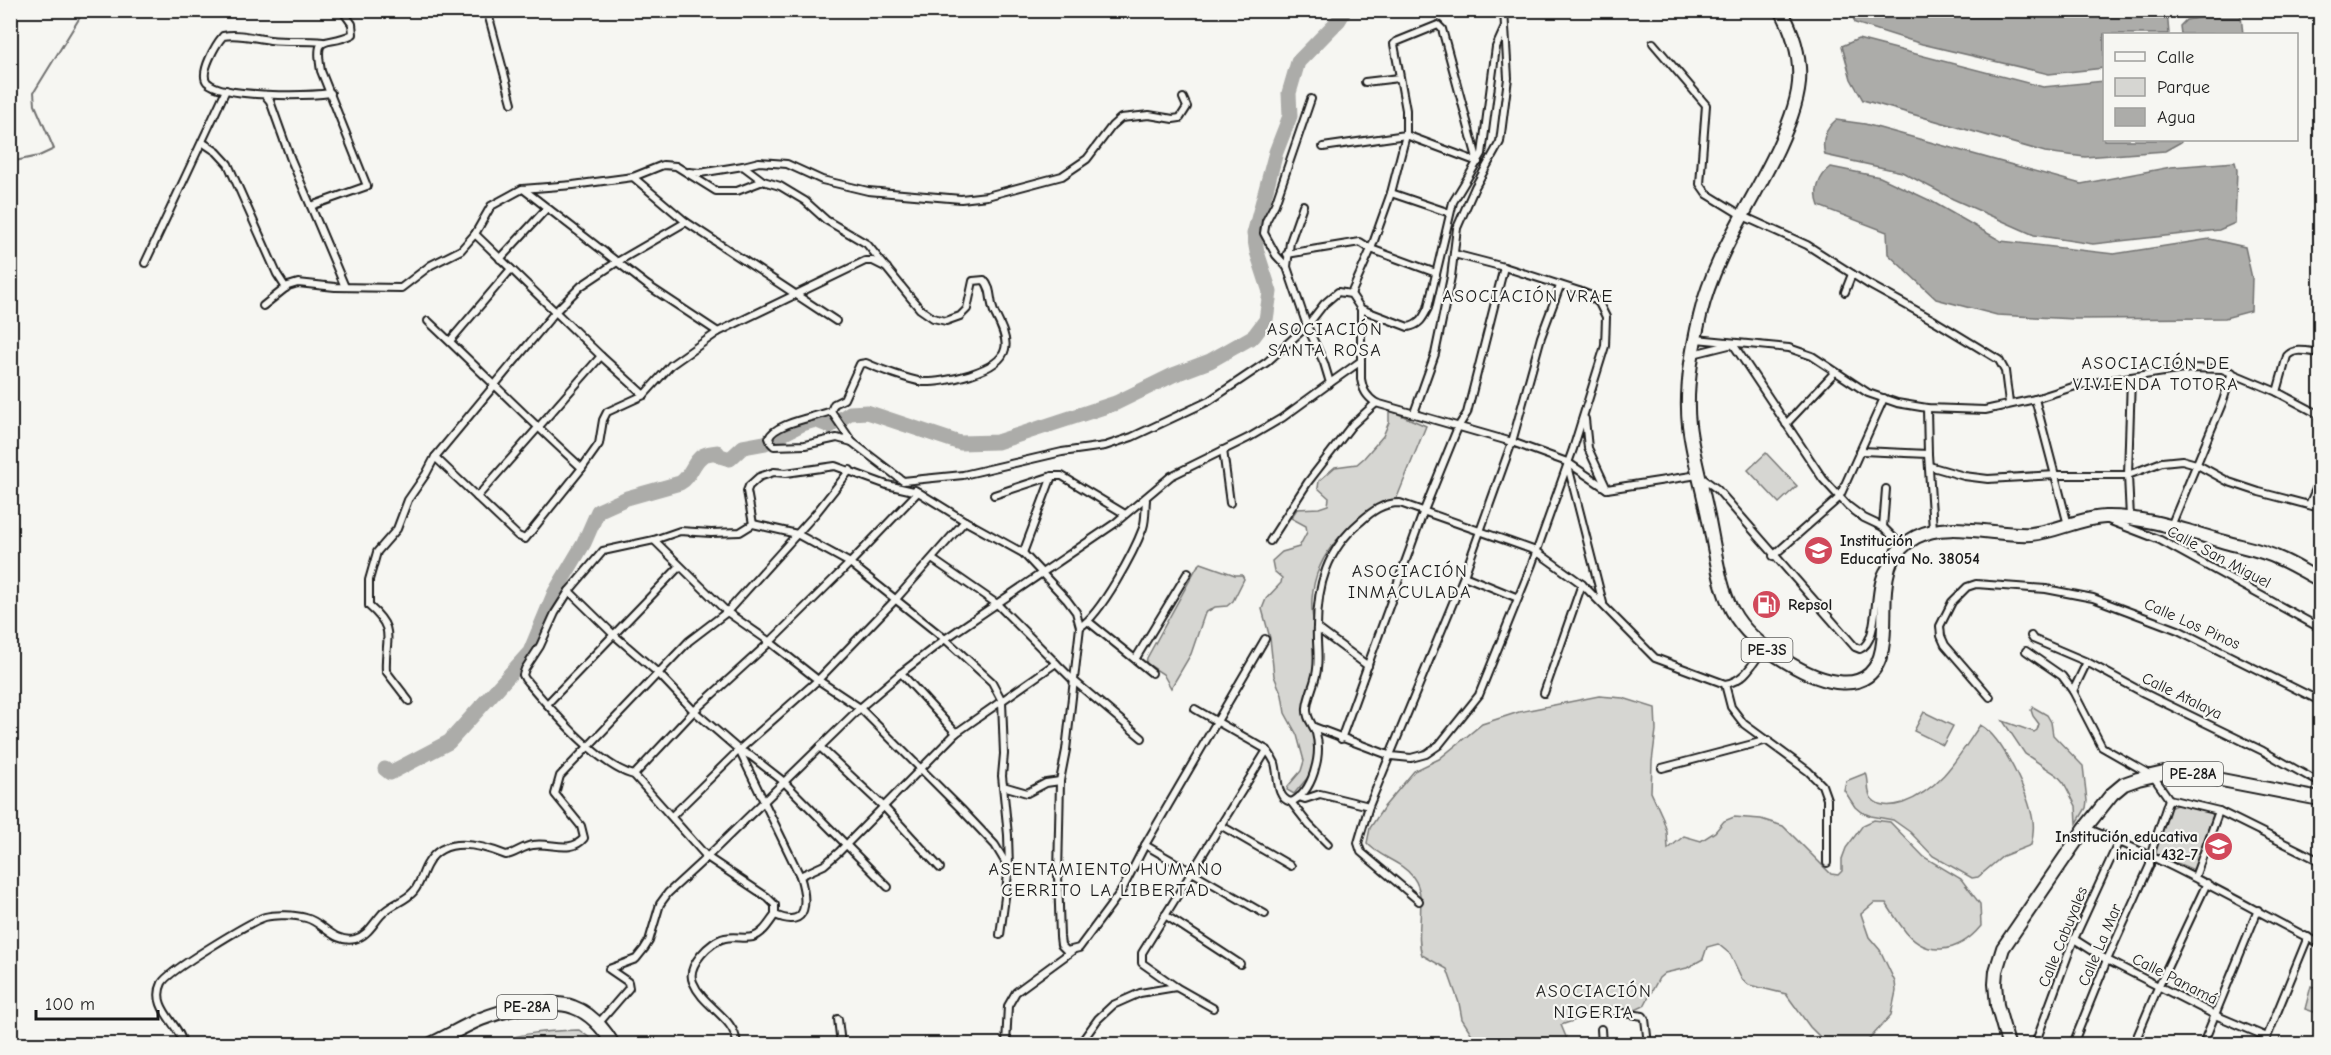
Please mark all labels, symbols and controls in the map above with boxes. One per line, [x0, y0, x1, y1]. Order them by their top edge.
legend [2103, 33, 2298, 141]
text: Calle [2157, 47, 2194, 68]
text: Parque [2157, 77, 2210, 98]
text: Agua [2157, 107, 2195, 128]
district label: ASOCIACIÓN VRAE [1442, 285, 1614, 307]
district label: ASOCIACIÓN SANTA ROSA [1267, 318, 1383, 361]
district label: ASOCIACIÓN DE VIVIENDA TOTORA [2073, 352, 2239, 395]
street label: Calle San Miguel [2164, 522, 2274, 592]
place label: Institución Educativa No. 38054 [1840, 532, 1980, 568]
school or university icon: Institución Educativa No. 38054 [1803, 534, 1835, 566]
district label: ASOCIACIÓN INMACULADA [1348, 560, 1472, 603]
fuel station icon: Repsol [1751, 589, 1783, 621]
street label: Calle Los Pinos [2141, 595, 2243, 653]
place label: Repsol [1788, 596, 1832, 614]
road number: PE-3S [1742, 638, 1792, 662]
street label: Calle Atalaya [2139, 669, 2225, 723]
road number: PE-28A [2163, 762, 2223, 786]
place label: Institución educativa inicial 432-7 [2055, 828, 2199, 864]
school or university icon: Institución educativa inicial 432-7 [2203, 830, 2235, 862]
district label: ASENTAMIENTO HUMANO CERRITO LA LIBERTAD [988, 859, 1224, 901]
street label: Calle Cabuyales [2035, 884, 2091, 990]
street label: Calle La Mar [2075, 900, 2126, 989]
street label: Calle Panamá [2129, 950, 2221, 1008]
district label: ASOCIACIÓN NIGERIA [1536, 980, 1652, 1023]
scale bar [36, 983, 158, 1021]
text: 100 m [45, 994, 95, 1015]
road number: PE-28A [497, 995, 557, 1019]

